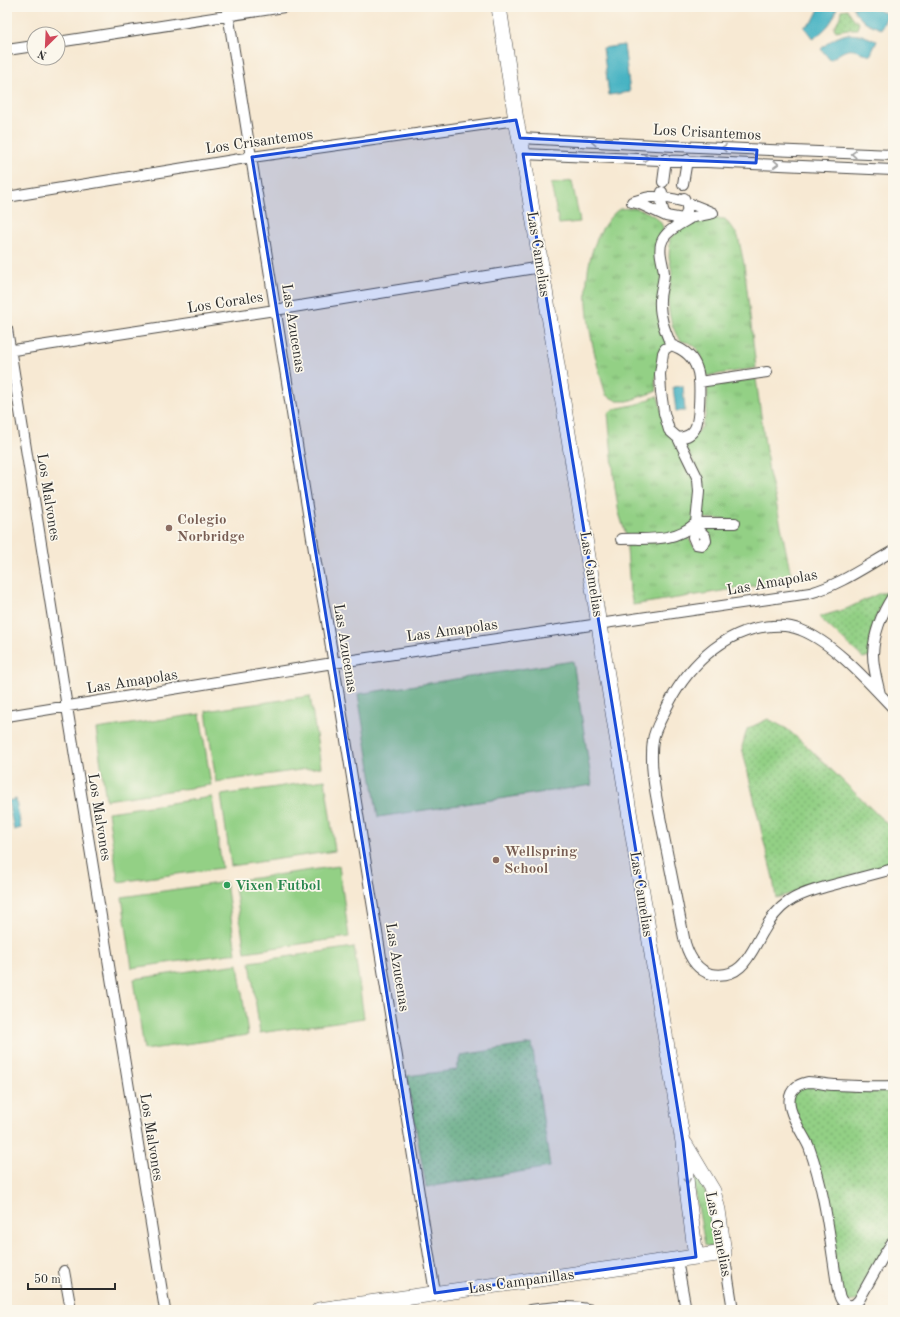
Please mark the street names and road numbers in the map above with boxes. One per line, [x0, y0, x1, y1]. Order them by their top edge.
street label: Los Crisantemos [652, 123, 761, 144]
street label: Los Crisantemos [204, 128, 314, 157]
street label: Las Camelias [523, 210, 552, 298]
street label: Las Azucenas [278, 283, 307, 374]
street label: Los Corales [186, 290, 264, 317]
street label: Los Malvones [33, 452, 62, 542]
street label: Las Camelias [576, 530, 605, 618]
street label: Las Amapolas [726, 568, 819, 599]
street label: Las Azucenas [330, 603, 359, 694]
street label: Las Amapolas [406, 618, 499, 645]
street label: Las Amapolas [86, 668, 179, 697]
street label: Los Malvones [84, 772, 113, 862]
street label: Las Camelias [626, 850, 655, 938]
street label: Las Azucenas [382, 922, 411, 1013]
street label: Los Malvones [136, 1092, 165, 1182]
street label: Las Camelias [702, 1190, 733, 1278]
street label: Las Campanillas [467, 1268, 575, 1297]

